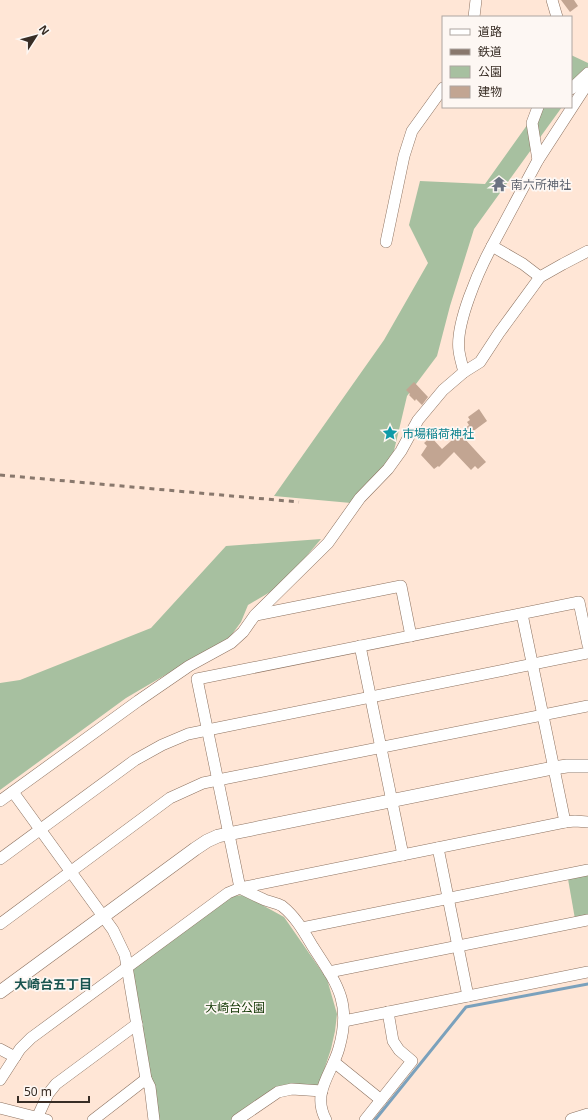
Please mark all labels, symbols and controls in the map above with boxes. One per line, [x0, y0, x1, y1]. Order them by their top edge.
north arrow [16, 16, 56, 56]
legend [442, 16, 572, 108]
text: N [36, 22, 53, 38]
text: 道路 [478, 23, 502, 40]
text: 鉄道 [478, 43, 502, 60]
text: 公園 [478, 63, 502, 80]
text: 建物 [478, 83, 502, 100]
temple icon: 南六所神社 [490, 175, 508, 193]
place label: 南六所神社 [511, 176, 571, 193]
place icon: 市場稲荷神社 [381, 424, 399, 442]
place label: 市場稲荷神社 [402, 425, 474, 442]
district label: 大崎台五丁目 [14, 975, 92, 993]
park label: 大崎台公園 [205, 999, 265, 1016]
scale bar [18, 1078, 89, 1104]
text: 50 m [24, 1083, 52, 1100]

